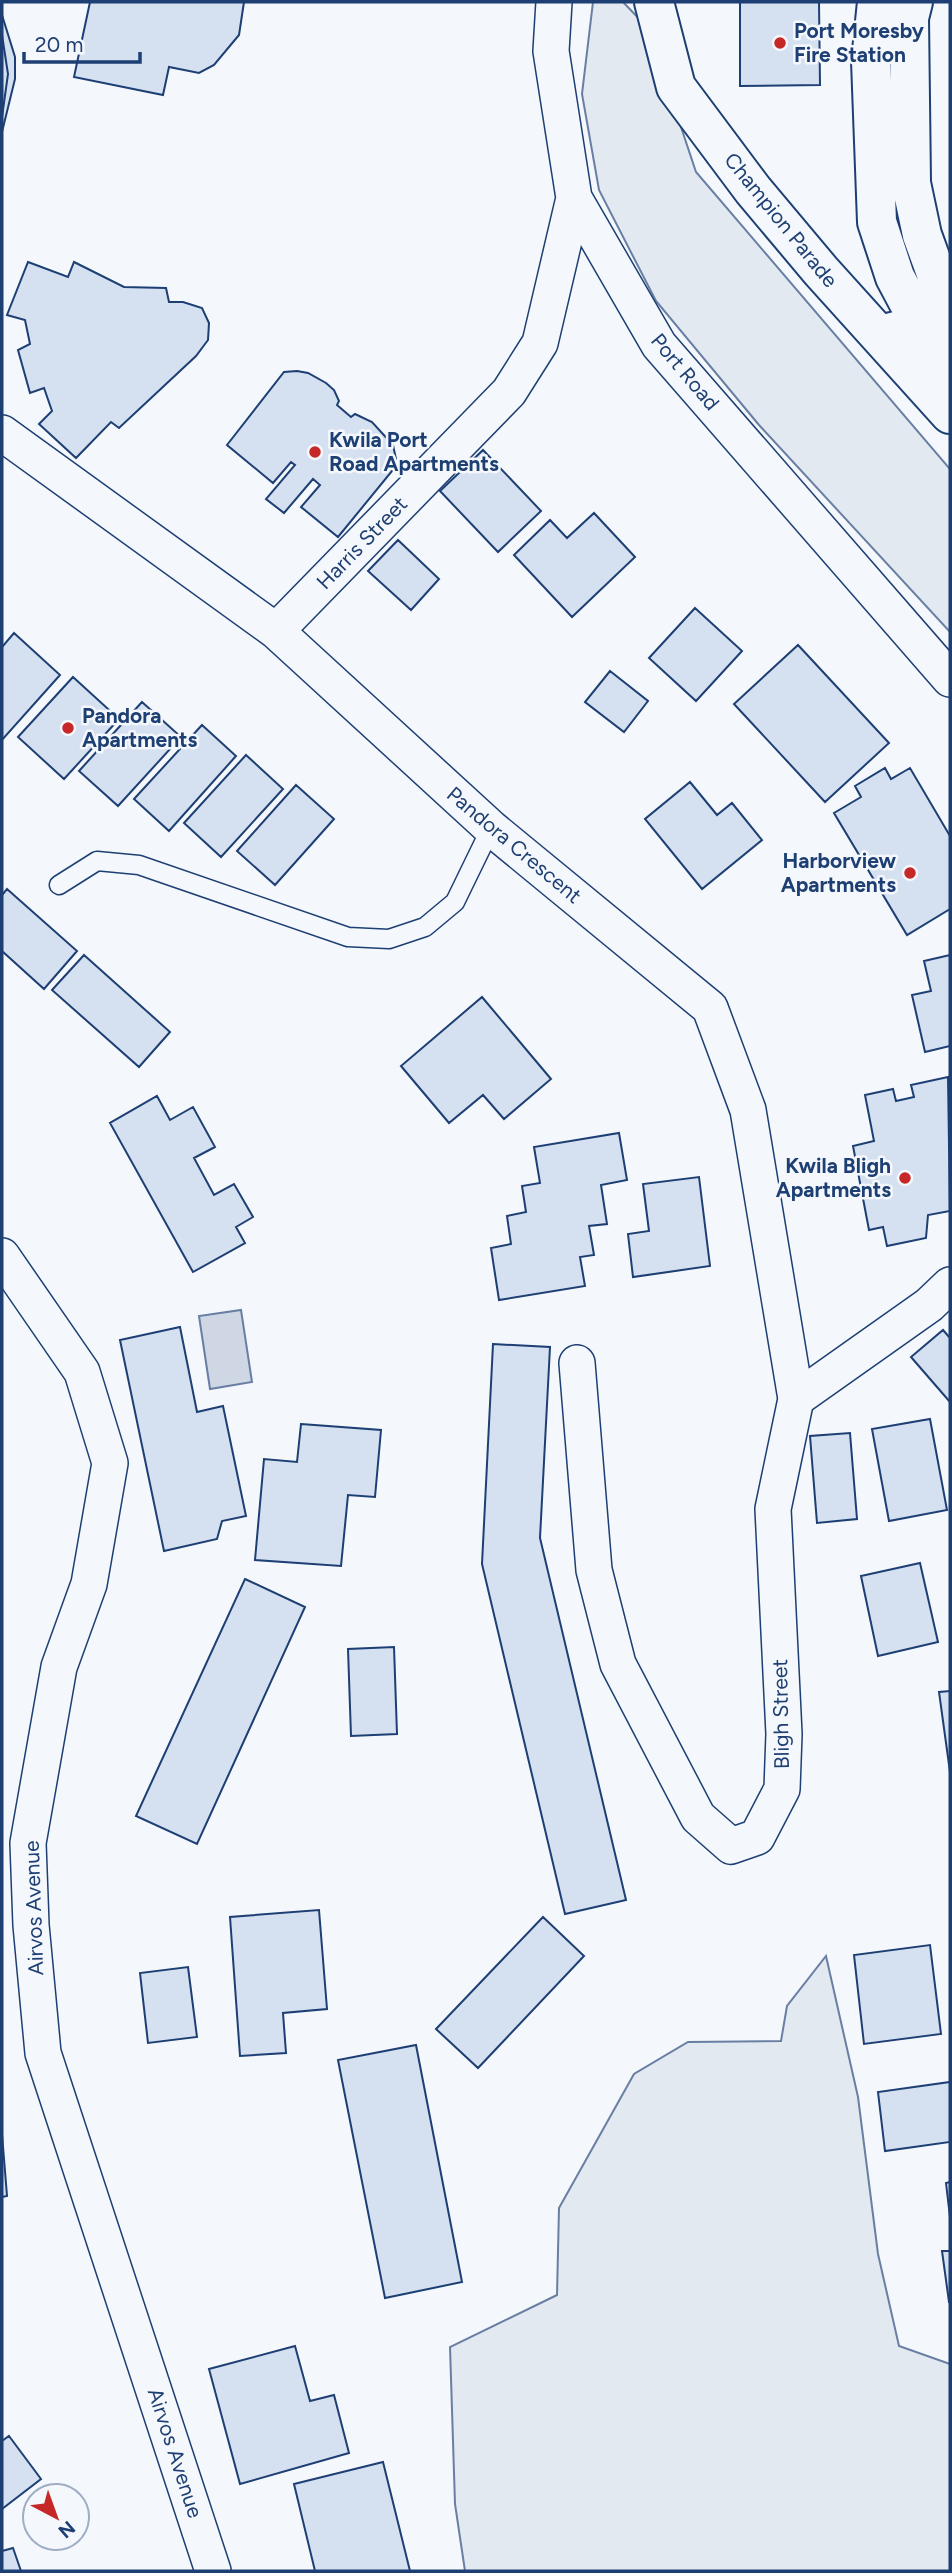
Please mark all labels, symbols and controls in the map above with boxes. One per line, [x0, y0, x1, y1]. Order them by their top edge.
place label: Port Moresby Fire Station [794, 18, 925, 67]
scale bar [24, 21, 140, 65]
text: 20 m [35, 32, 83, 57]
marker: Port Moresby Fire Station [772, 35, 788, 51]
street label: Champion Parade [719, 147, 843, 292]
street label: Port Road [646, 328, 725, 415]
place label: Kwila Port Road Apartments [329, 427, 499, 476]
marker: Kwila Port Road Apartments [307, 444, 323, 460]
street label: Harris Street [311, 491, 412, 594]
place label: Pandora Apartments [82, 703, 198, 752]
marker: Pandora Apartments [60, 720, 76, 736]
street label: Pandora Crescent [442, 781, 587, 908]
place label: Harborview Apartments [781, 848, 896, 897]
marker: Harborview Apartments [902, 865, 918, 881]
place label: Kwila Bligh Apartments [776, 1153, 891, 1202]
marker: Kwila Bligh Apartments [897, 1170, 913, 1186]
street label: Bligh Street [767, 1659, 794, 1769]
street label: Airvos Avenue [19, 1840, 48, 1976]
street label: Airvos Avenue [143, 2385, 208, 2521]
north arrow [21, 2482, 91, 2552]
text: N [54, 2516, 80, 2543]

